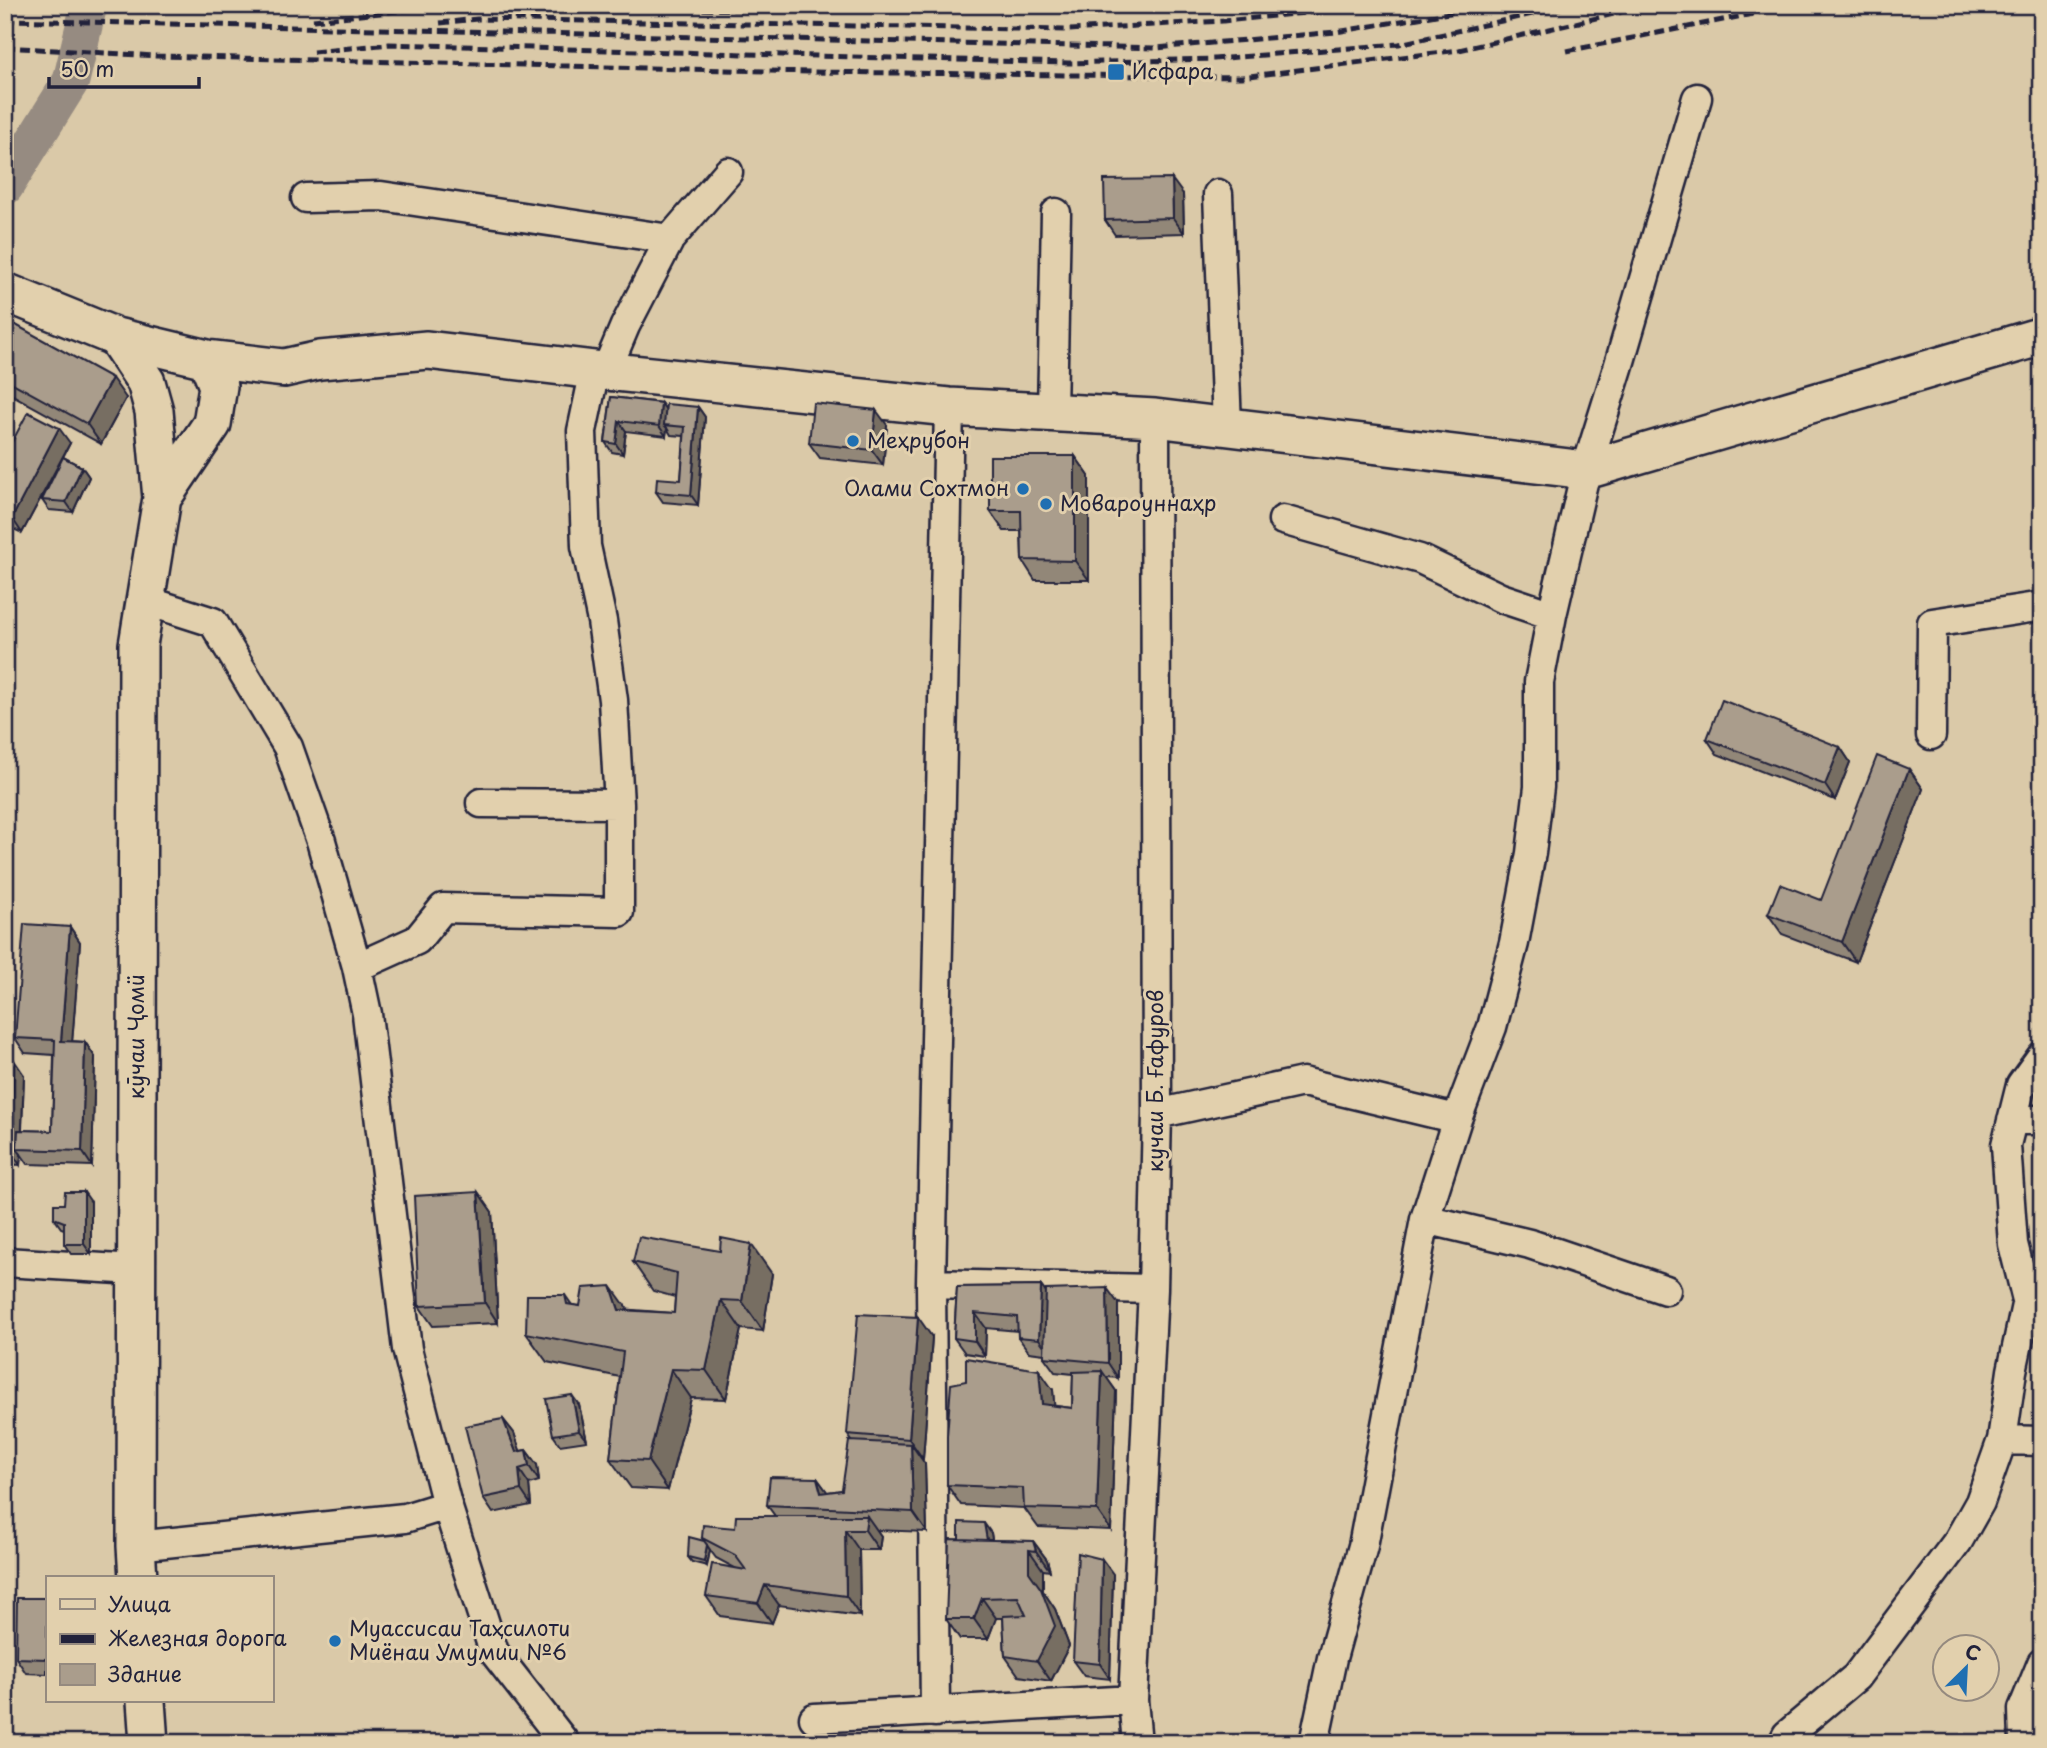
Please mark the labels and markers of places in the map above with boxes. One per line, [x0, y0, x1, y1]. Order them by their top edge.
place label: Исфара [1132, 54, 1214, 86]
marker: Исфара [1106, 62, 1126, 82]
place label: Меҳрубон [867, 423, 970, 455]
marker: Меҳрубон [845, 433, 861, 449]
place label: Олами Сохтмон [844, 471, 1009, 503]
marker: Олами Сохтмон [1015, 481, 1031, 497]
place label: Мовароуннаҳр [1060, 486, 1216, 518]
marker: Мовароуннаҳр [1038, 496, 1054, 512]
place label: Муассисаи Таҳсилоти Миёнаи Умумии №6 [349, 1611, 570, 1667]
marker: Муассисаи Таҳсилоти Миёнаи Умумии №6 [327, 1633, 343, 1649]

